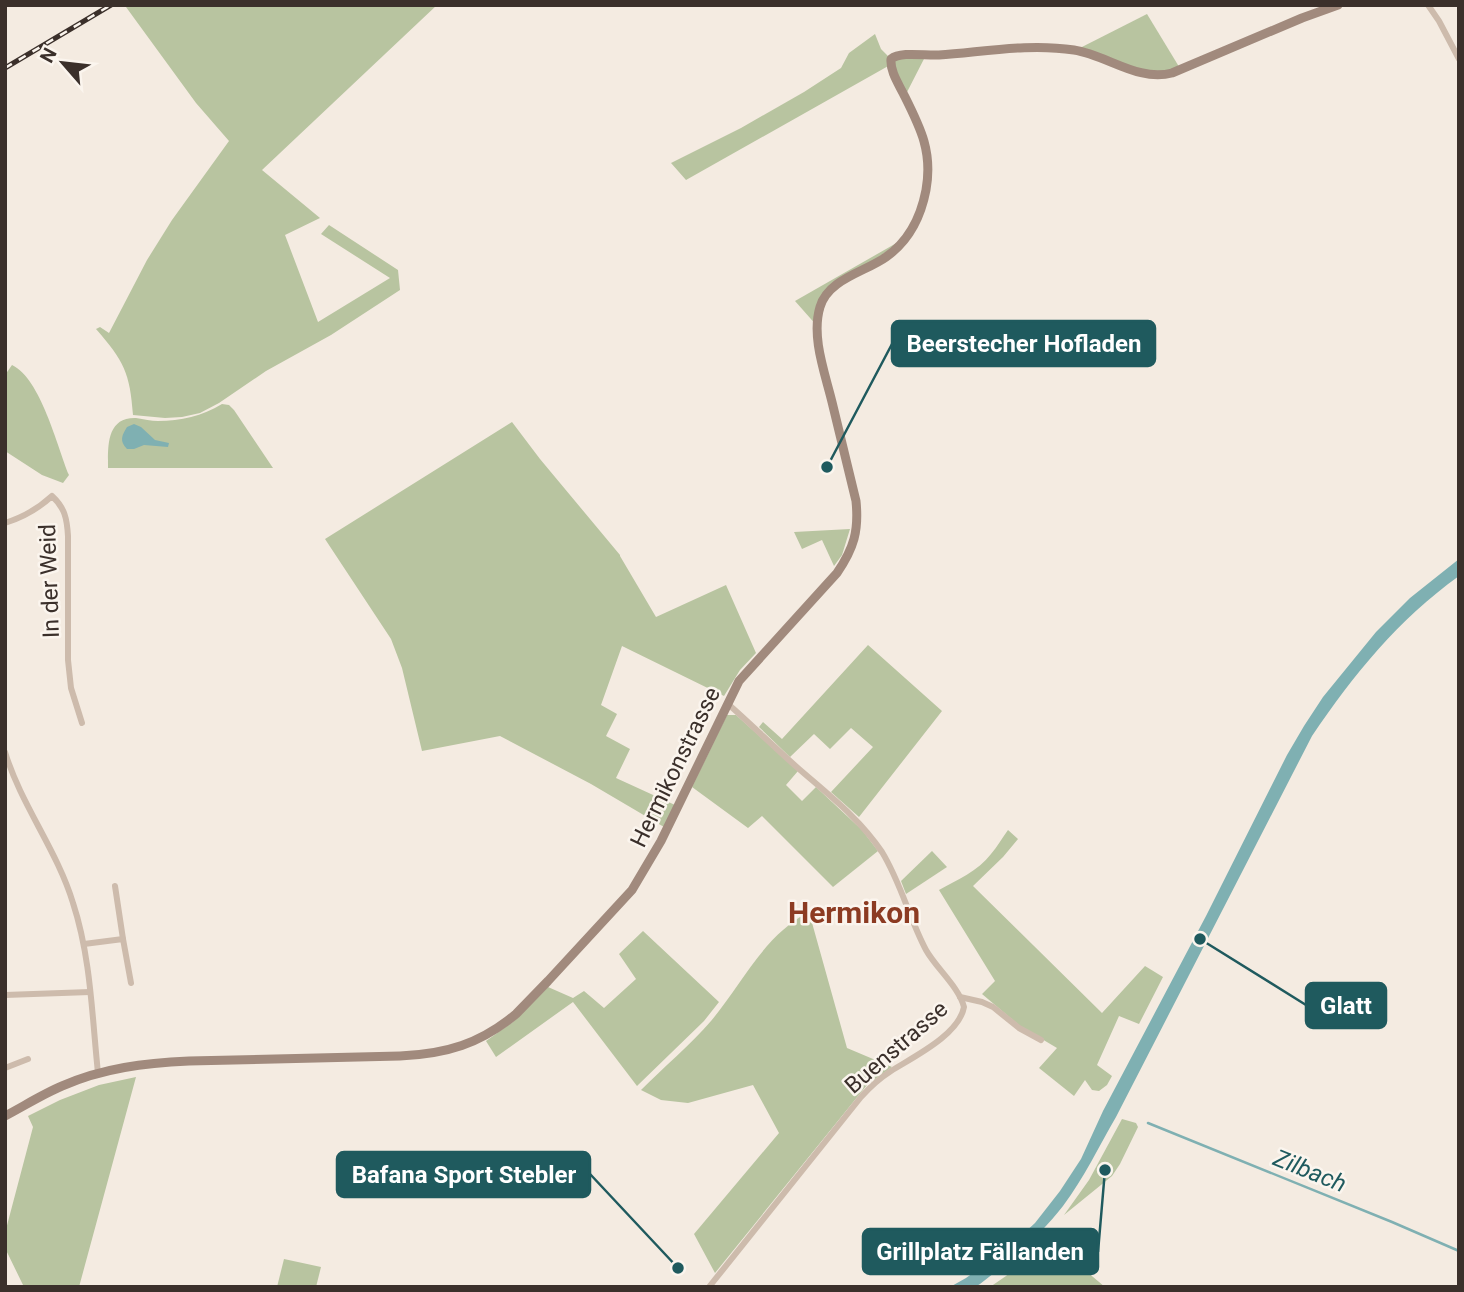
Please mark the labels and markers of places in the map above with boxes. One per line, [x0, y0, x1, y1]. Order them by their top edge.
callout: Beerstecher Hofladen [892, 321, 1155, 366]
callout: Glatt [1306, 983, 1386, 1028]
callout: Bafana Sport Stebler [337, 1152, 590, 1197]
callout: Grillplatz Fällanden [863, 1229, 1098, 1274]

